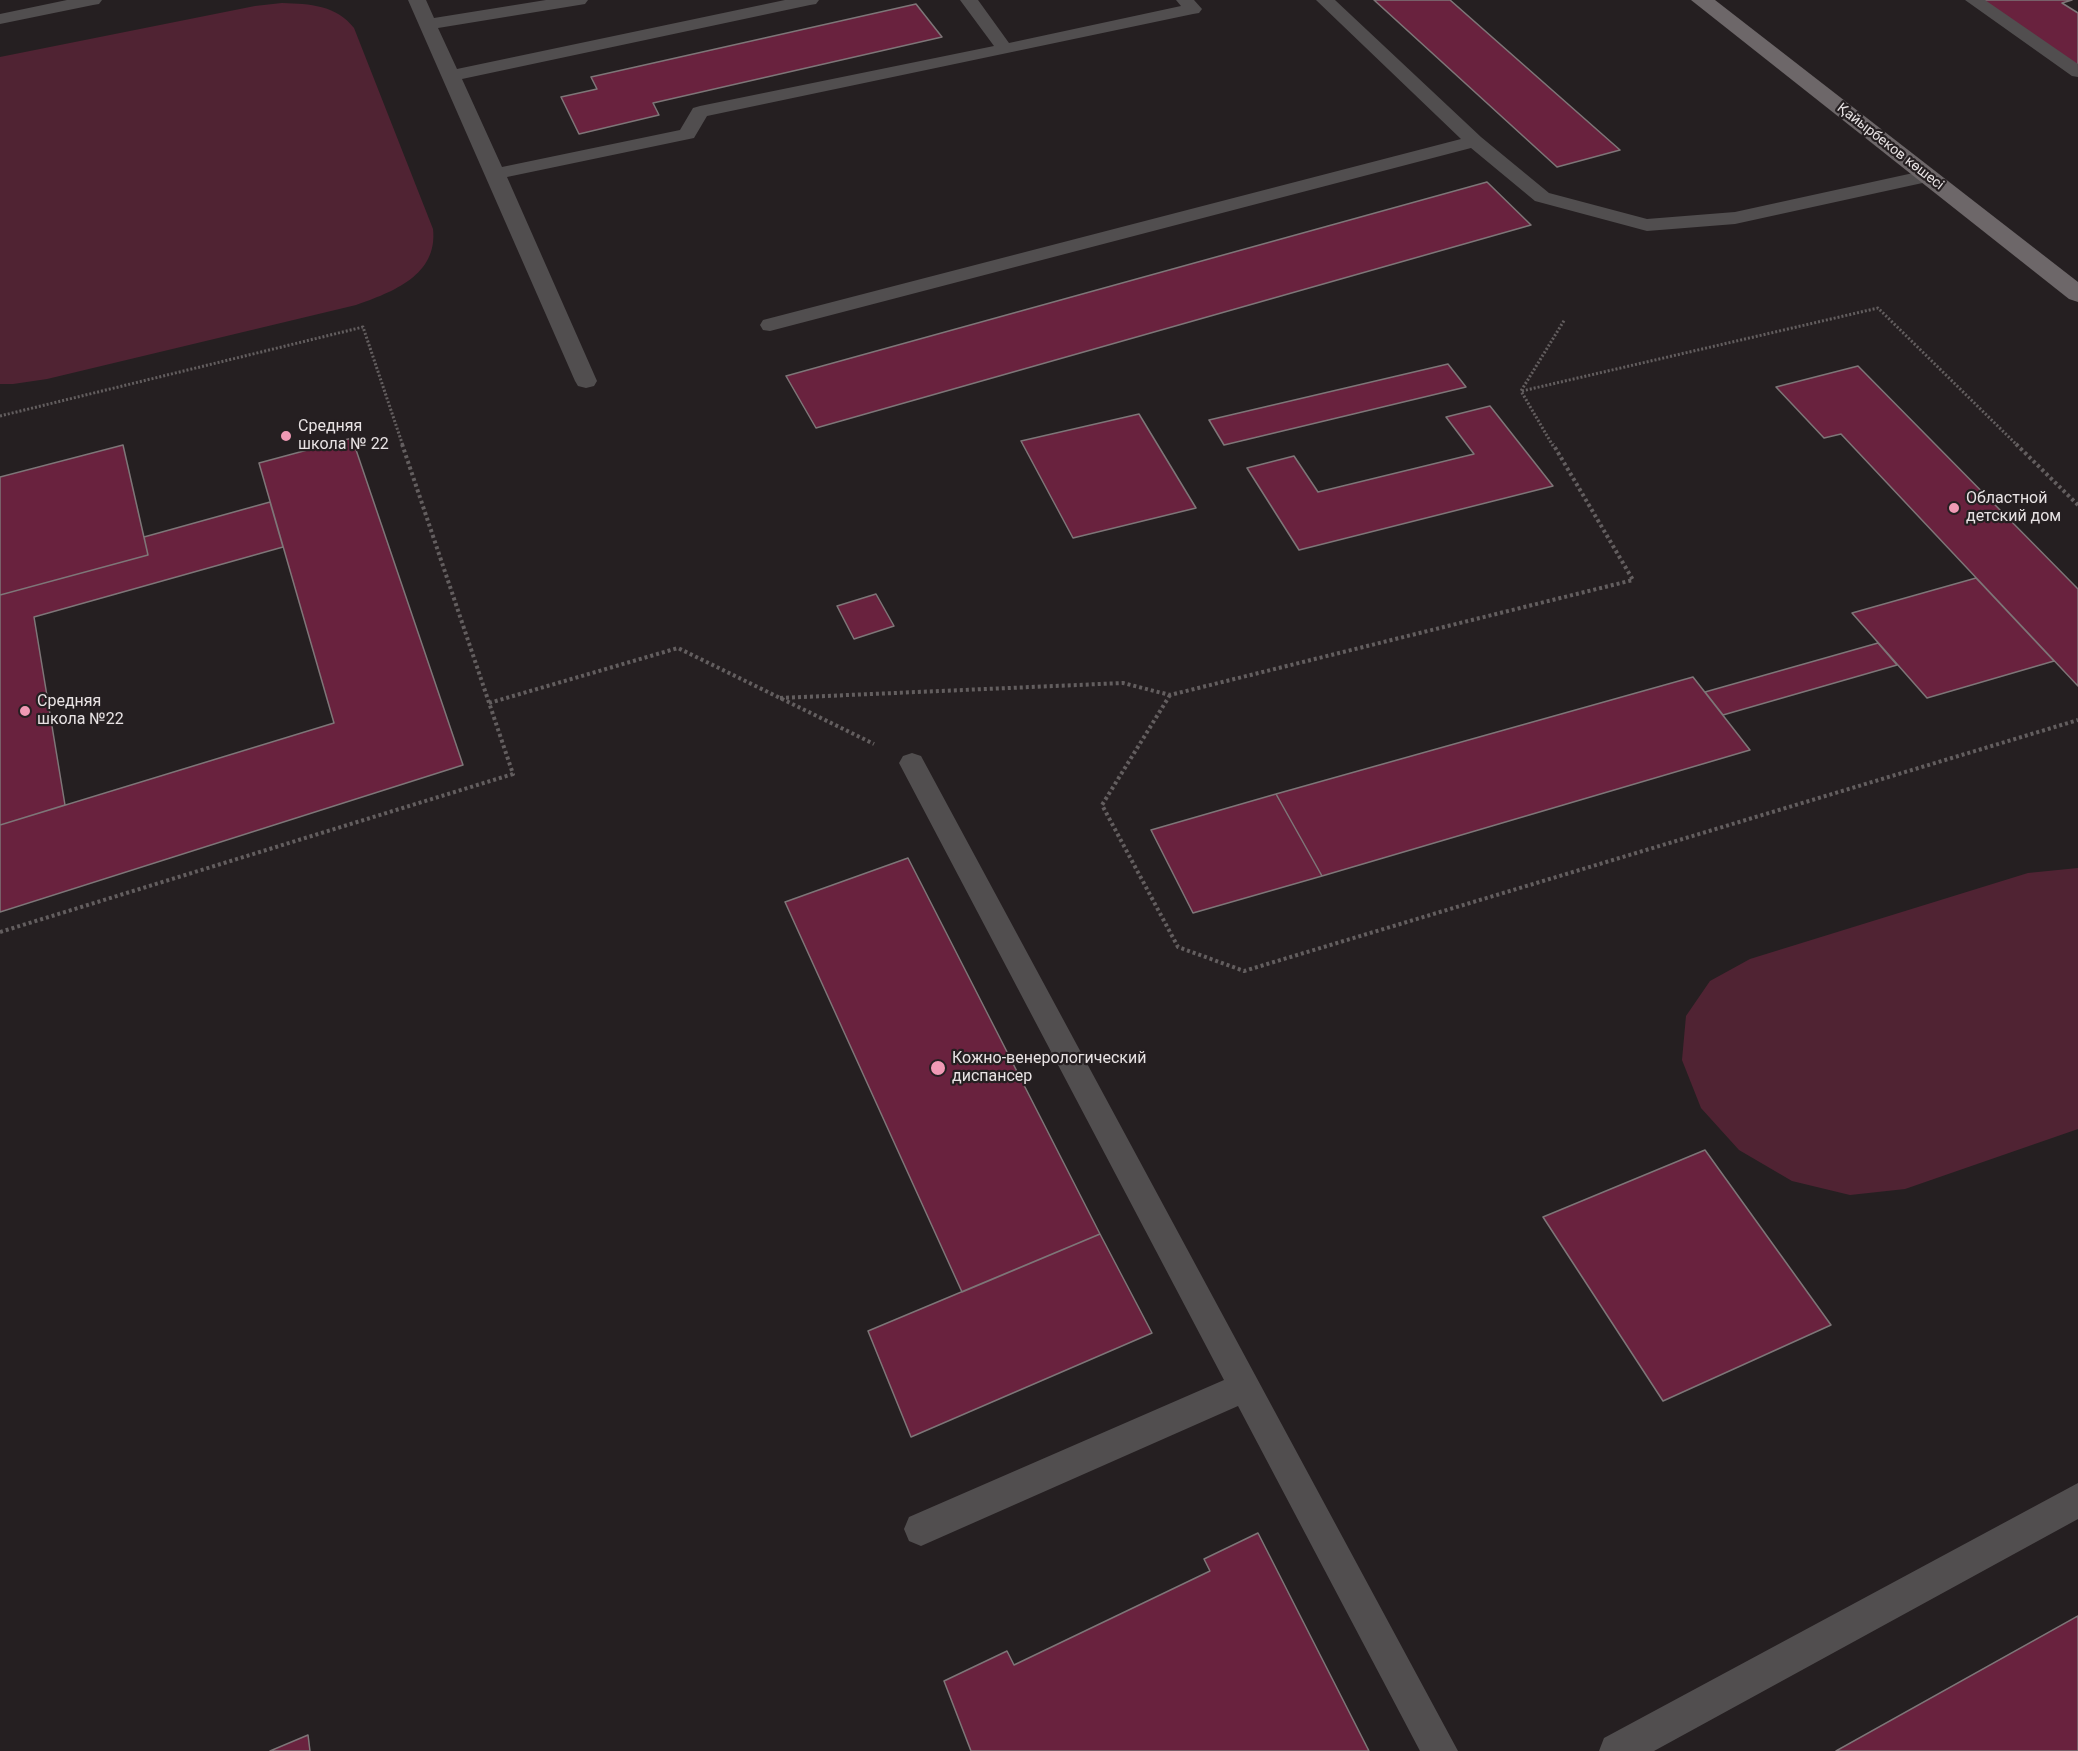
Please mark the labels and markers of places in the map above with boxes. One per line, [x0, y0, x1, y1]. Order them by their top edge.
place label: Средняя школа № 22 [298, 417, 389, 455]
marker: Средняя школа № 22 [279, 429, 293, 443]
place label: Областной детский дом [1966, 489, 2061, 527]
marker: Областной детский дом [1947, 501, 1961, 515]
place label: Средняя школа №22 [37, 692, 124, 730]
marker: Средняя школа №22 [18, 704, 32, 718]
place label: Кожно-венерологический диспансер [952, 1049, 1146, 1087]
marker: Кожно-венерологический диспансер [929, 1059, 947, 1077]

